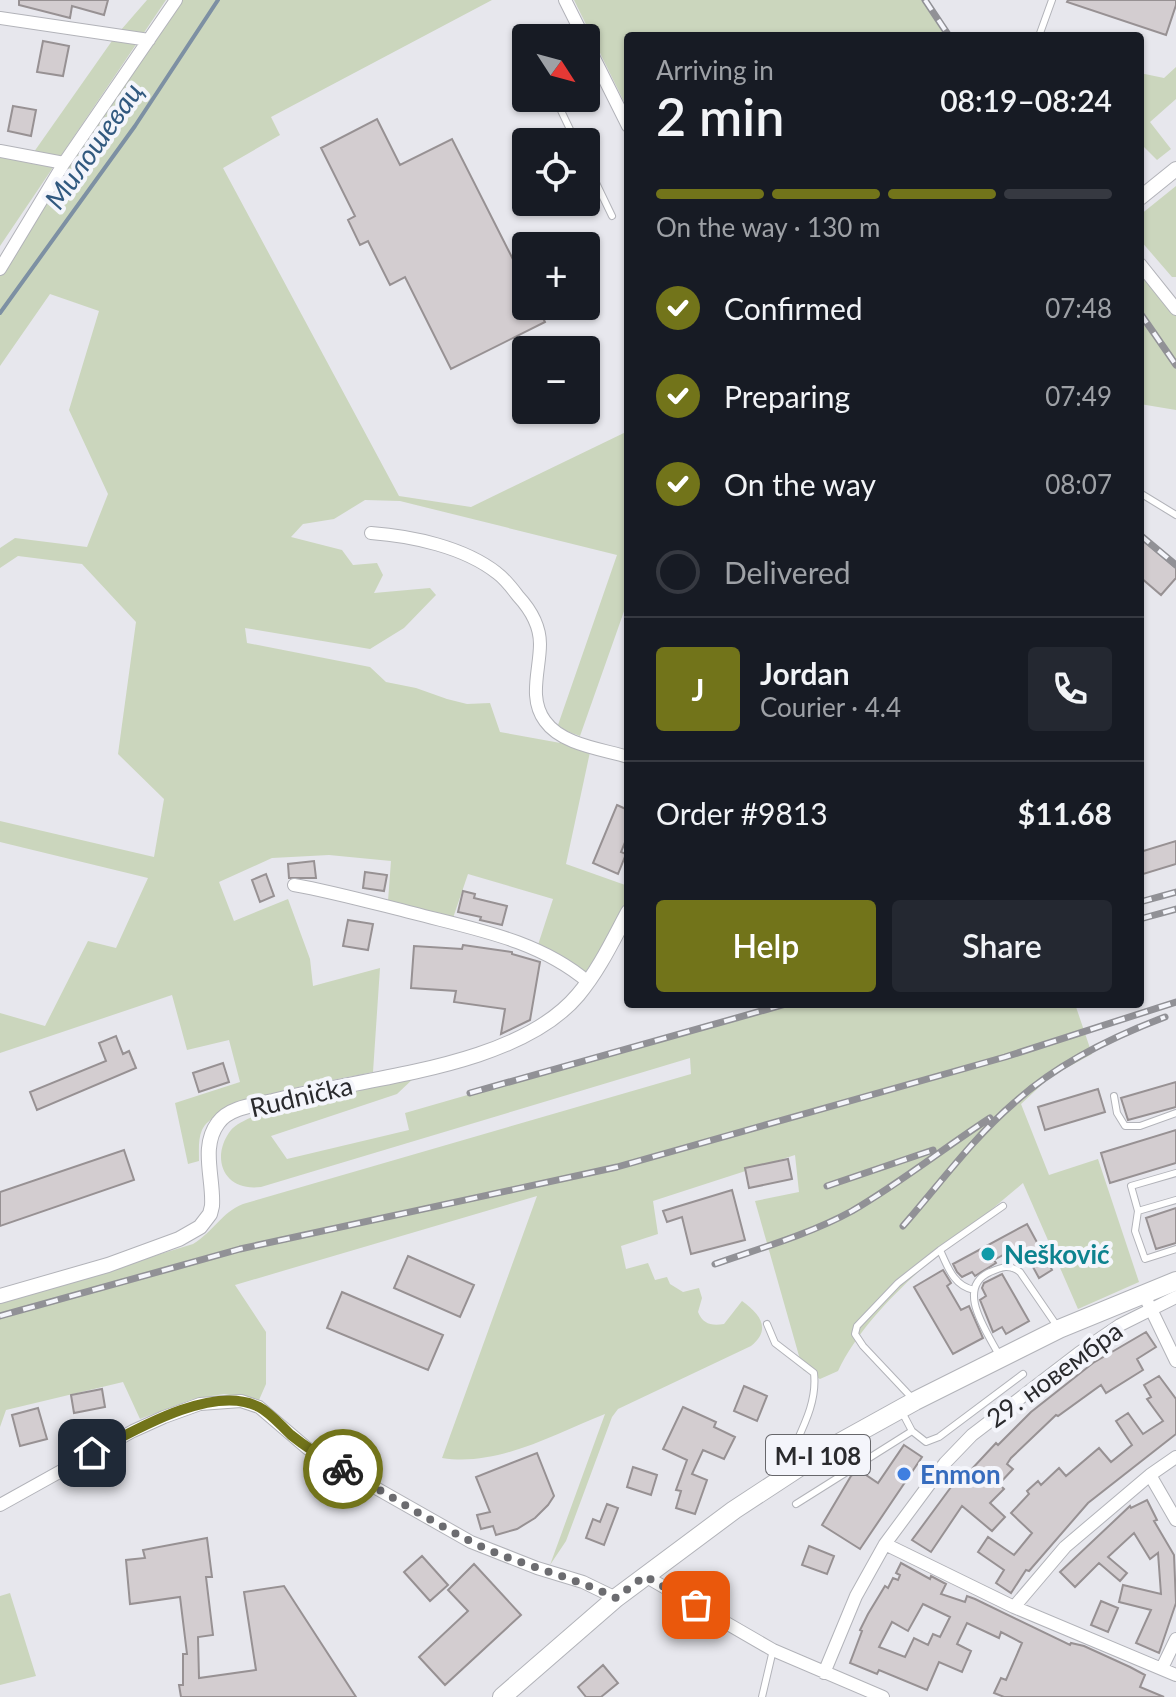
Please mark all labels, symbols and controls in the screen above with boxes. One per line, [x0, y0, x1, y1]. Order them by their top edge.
north arrow [512, 24, 600, 112]
map controls [512, 24, 600, 424]
text: Arriving in [656, 54, 774, 86]
water label: Милошевац [37, 75, 149, 215]
text: 08:19–08:24 [940, 82, 1112, 118]
text: 2 min [656, 85, 784, 147]
button: locate [512, 128, 600, 216]
text: On the way · 130 m [656, 211, 880, 243]
button: + [512, 232, 600, 320]
icon: check [656, 286, 700, 330]
text: Confirmed [724, 290, 863, 326]
text: 07:48 [1045, 292, 1112, 324]
button: − [512, 336, 600, 424]
icon: check [656, 374, 700, 418]
text: Preparing [724, 378, 850, 414]
text: 07:49 [1045, 380, 1112, 412]
icon: check [656, 462, 700, 506]
text: On the way [724, 466, 876, 502]
text: 08:07 [1045, 468, 1112, 500]
text: Delivered [724, 554, 851, 590]
button: phone [1028, 647, 1112, 731]
text: Jordan [760, 655, 850, 691]
text: J [692, 671, 704, 707]
text: Courier · 4.4 [760, 691, 901, 723]
text: Order #9813 [656, 795, 828, 831]
text: $11.68 [1018, 795, 1112, 831]
button: Help [656, 900, 876, 992]
button: Share [892, 900, 1112, 992]
street label: Rudnička [247, 1069, 355, 1123]
place label: Nešković [1004, 1238, 1110, 1270]
marker: Nešković [979, 1245, 997, 1263]
street label: 29. новембра [980, 1314, 1128, 1434]
pin [58, 1419, 126, 1487]
courier [303, 1429, 383, 1509]
icon: home [70, 1431, 114, 1475]
road number: M-I 108 [766, 1435, 870, 1475]
icon: bike [321, 1447, 365, 1491]
place label: Enmon [920, 1458, 1001, 1490]
marker: Enmon [895, 1465, 913, 1483]
pin [662, 1571, 730, 1639]
icon: bag [674, 1583, 718, 1627]

